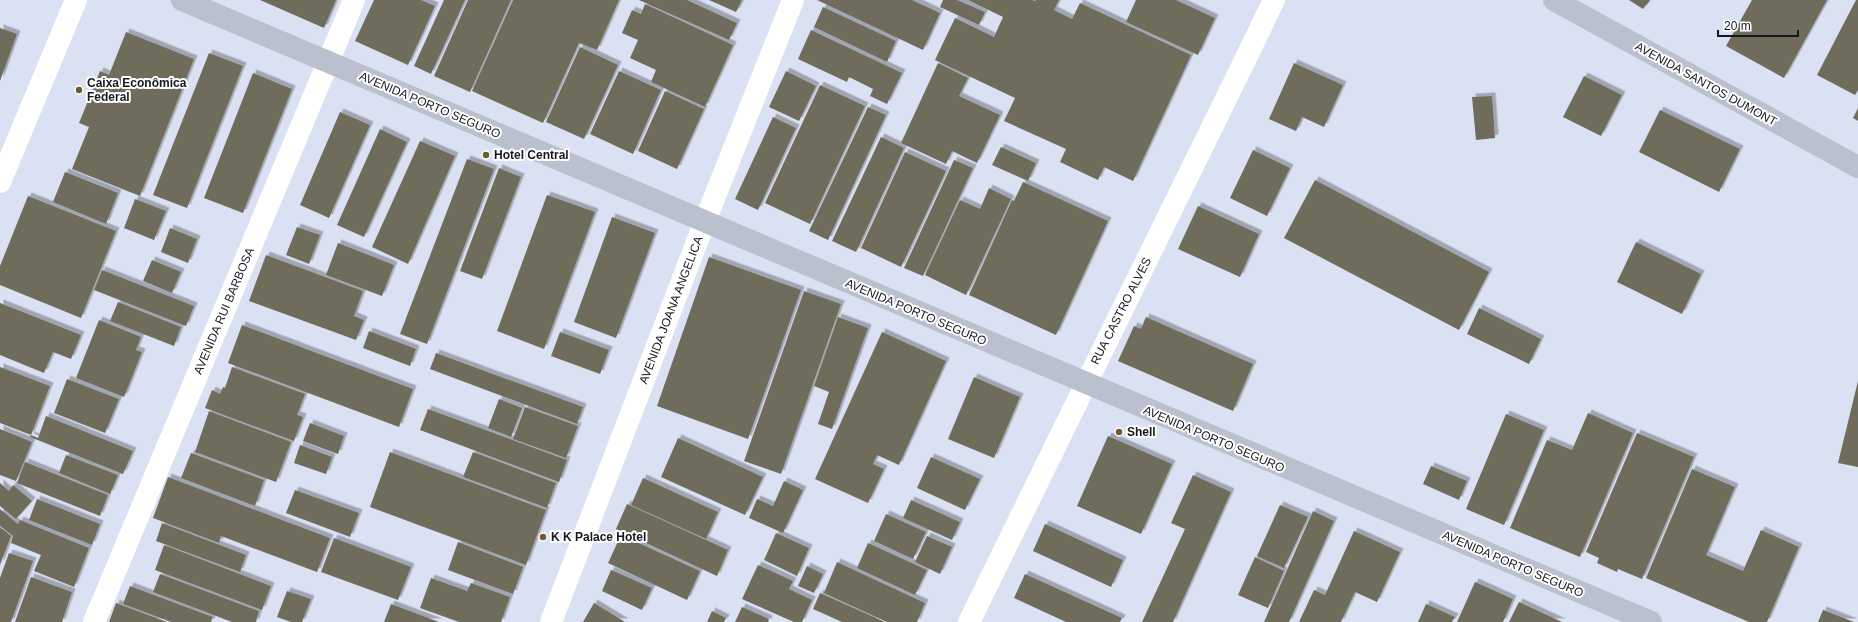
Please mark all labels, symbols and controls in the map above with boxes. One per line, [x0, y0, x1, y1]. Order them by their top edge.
scale bar [1718, 12, 1798, 38]
text: 20 m [1724, 19, 1751, 33]
street label: AVENIDA SANTOS DUMONT [1633, 39, 1780, 129]
street label: AVENIDA PORTO SEGURO [357, 69, 503, 141]
place label: Caixa Econômica Federal [87, 76, 187, 104]
marker: Caixa Econômica Federal [74, 85, 84, 95]
place label: Hotel Central [494, 148, 569, 162]
marker: Hotel Central [481, 150, 491, 160]
street label: AVENIDA JOANA ANGELICA [636, 234, 706, 386]
street label: AVENIDA RUI BARBOSA [191, 245, 257, 377]
street label: RUA CASTRO ALVES [1088, 255, 1154, 367]
street label: AVENIDA PORTO SEGURO [843, 276, 989, 348]
street label: AVENIDA PORTO SEGURO [1141, 403, 1287, 475]
place label: Shell [1127, 425, 1156, 439]
marker: Shell [1114, 427, 1124, 437]
street label: AVENIDA PORTO SEGURO [1440, 528, 1586, 600]
place label: K K Palace Hotel [551, 530, 646, 544]
marker: K K Palace Hotel [538, 532, 548, 542]

